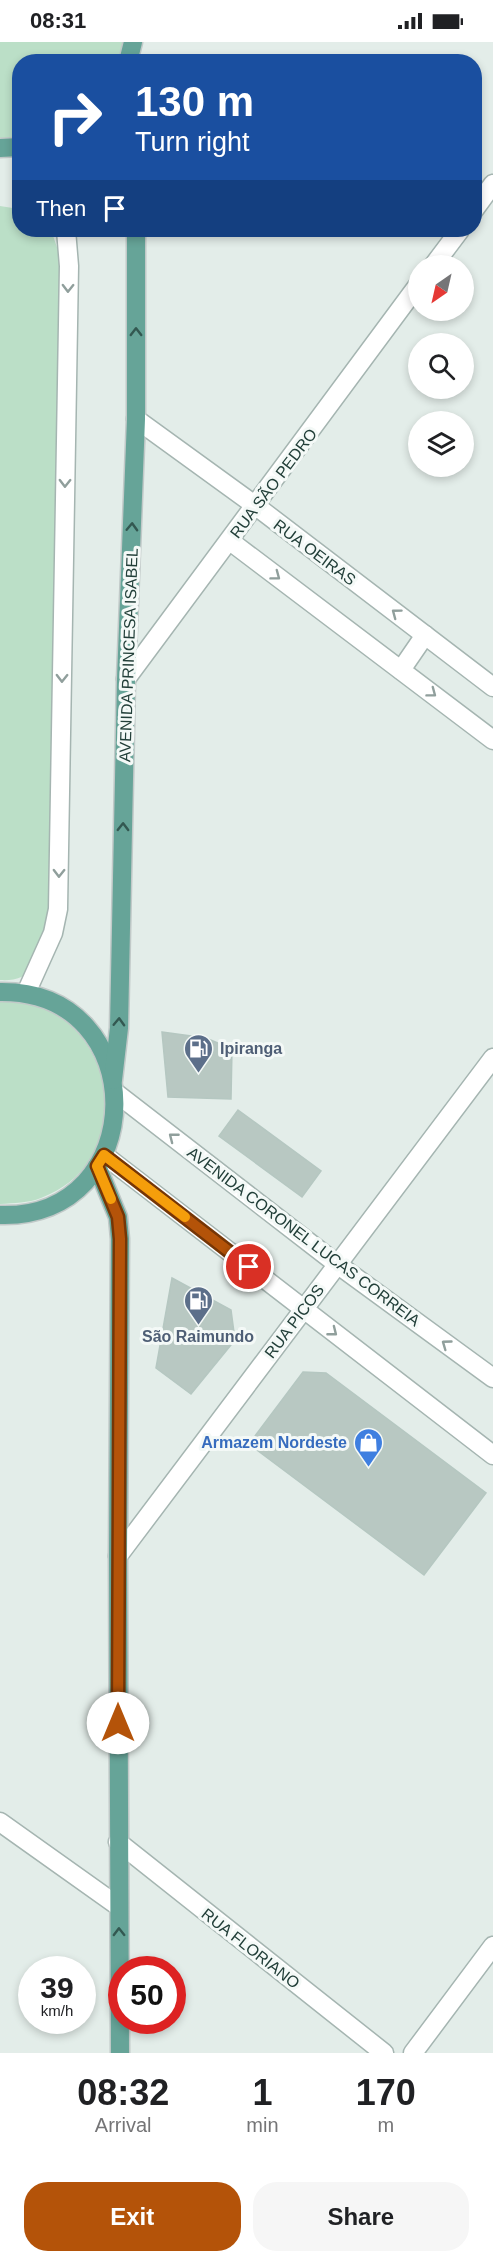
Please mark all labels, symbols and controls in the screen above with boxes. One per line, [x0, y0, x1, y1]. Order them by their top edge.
text: 08:31 [30, 8, 86, 33]
icon: right [36, 78, 114, 156]
text: 130 m [135, 78, 254, 125]
text: Turn right [135, 127, 250, 157]
icon: arrive [98, 192, 131, 225]
text: Then [36, 196, 86, 221]
north arrow [408, 255, 474, 321]
map controls [408, 255, 474, 477]
one-way arrow [62, 283, 75, 292]
one-way arrow [130, 328, 142, 337]
button: search [408, 333, 474, 399]
button: layers [408, 411, 474, 477]
street label: RUA SÃO PEDRO [225, 424, 320, 541]
one-way arrow [59, 478, 72, 487]
street label: RUA OEIRAS [271, 516, 359, 589]
one-way arrow [125, 522, 138, 531]
street label: AVENIDA PRINCESA ISABEL [116, 548, 141, 762]
one-way arrow [270, 568, 281, 579]
one-way arrow [392, 610, 403, 621]
one-way arrow [56, 673, 68, 682]
one-way arrow [425, 686, 436, 697]
one-way arrow [117, 822, 129, 831]
one-way arrow [53, 868, 65, 877]
one-way arrow [113, 1017, 125, 1026]
fuel station icon: Ipiranga [183, 1032, 215, 1074]
place label: Ipiranga [220, 1040, 282, 1057]
one-way arrow [169, 1134, 180, 1145]
street label: AVENIDA CORONEL LUCAS CORREIA [184, 1143, 423, 1330]
pin [223, 1241, 274, 1292]
icon: arrive [232, 1250, 265, 1283]
street label: RUA PICOS [261, 1281, 327, 1361]
fuel station icon: São Raimundo [182, 1284, 214, 1326]
one-way arrow [327, 1325, 338, 1336]
place label: São Raimundo [142, 1328, 254, 1345]
one-way arrow [441, 1340, 452, 1351]
shop icon: Armazem Nordeste [352, 1426, 384, 1468]
place label: Armazem Nordeste [201, 1434, 347, 1451]
position arrow [86, 1691, 150, 1755]
street label: RUA FLORIANO [199, 1905, 303, 1992]
one-way arrow [112, 1927, 125, 1936]
speed limit sign: 50 [108, 1956, 186, 2034]
text: 39 [40, 1971, 74, 2004]
text: km/h [41, 2002, 73, 2019]
text: 08:32 [77, 2072, 169, 2113]
text: 1 [252, 2072, 272, 2113]
text: 170 [356, 2072, 416, 2113]
text: Arrival [95, 2114, 152, 2136]
text: min [246, 2114, 279, 2136]
text: m [377, 2114, 394, 2136]
button: Exit [24, 2182, 241, 2251]
button: Share [253, 2182, 469, 2251]

